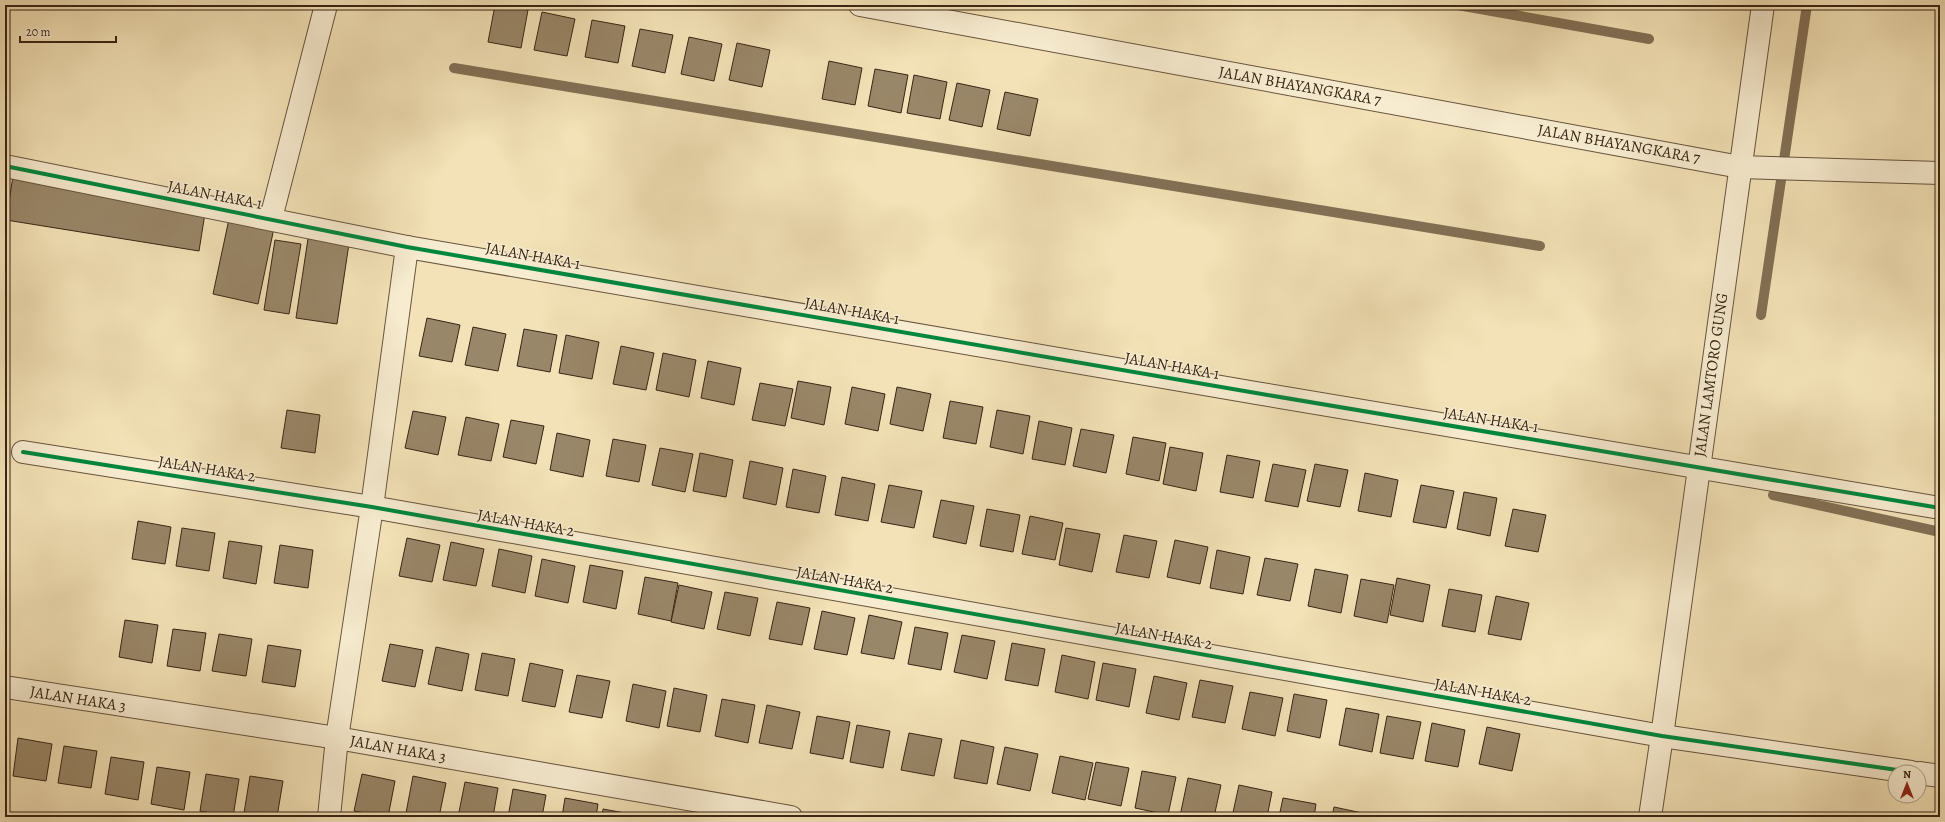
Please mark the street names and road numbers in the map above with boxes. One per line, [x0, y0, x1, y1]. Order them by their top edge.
street label: JALAN BHAYANGKARA 7 [1217, 61, 1383, 111]
street label: JALAN BHAYANGKARA 7 [1536, 119, 1702, 169]
street label: JALAN HAKA 1 [166, 175, 265, 215]
street label: JALAN HAKA 1 [484, 237, 583, 275]
street label: JALAN HAKA 1 [803, 292, 902, 330]
street label: JALAN LAMTORO GUNG [1689, 292, 1733, 458]
street label: JALAN HAKA 1 [1123, 347, 1222, 385]
street label: JALAN HAKA 1 [1442, 402, 1541, 438]
street label: JALAN HAKA 2 [157, 450, 258, 488]
street label: JALAN HAKA 2 [476, 504, 577, 542]
street label: JALAN HAKA 2 [795, 561, 896, 599]
street label: JALAN HAKA 2 [1114, 617, 1215, 655]
street label: JALAN HAKA 2 [1433, 673, 1534, 711]
street label: JALAN HAKA 3 [28, 681, 128, 717]
street label: JALAN HAKA 3 [348, 730, 448, 768]

